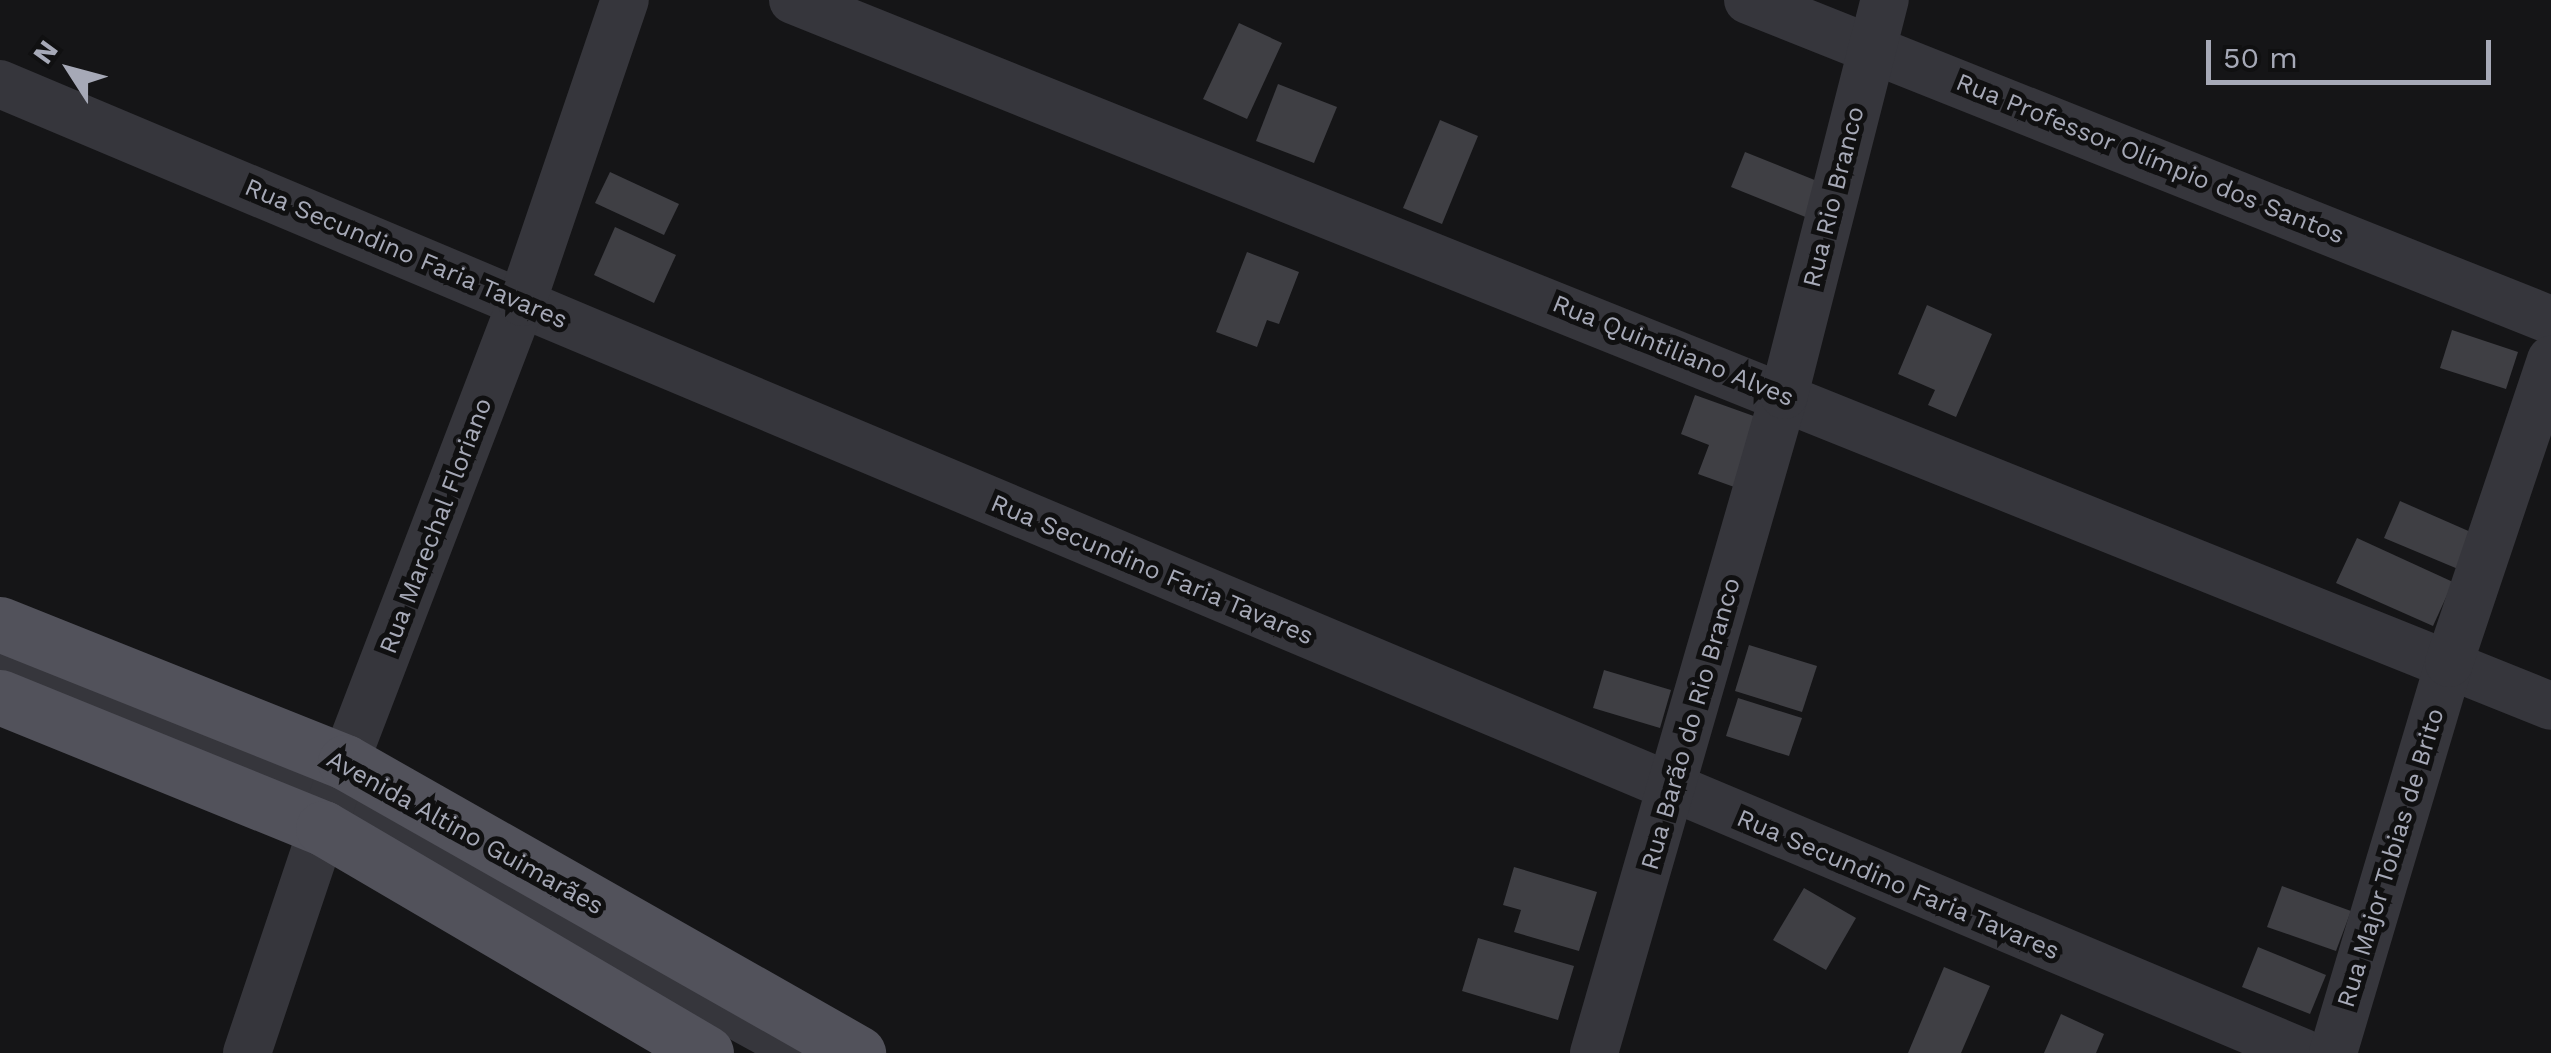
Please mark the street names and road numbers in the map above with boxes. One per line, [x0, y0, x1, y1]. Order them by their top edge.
street label: Rua Professor Olímpio dos Santos [1951, 67, 2349, 251]
street label: Rua Rio Branco [1797, 103, 1871, 291]
street label: Rua Secundino Faria Tavares [239, 172, 573, 336]
street label: Rua Quintiliano Alves [1547, 289, 1799, 413]
street label: Rua Marechal Floriano [373, 393, 499, 659]
street label: Rua Secundino Faria Tavares [985, 488, 1319, 652]
street label: Rua Barão do Rio Branco [1635, 574, 1747, 874]
street label: Rua Major Tobias de Brito [2331, 704, 2451, 1012]
street label: Avenida Altino Guimarães [321, 744, 609, 922]
street label: Rua Secundino Faria Tavares [1731, 803, 2065, 967]

